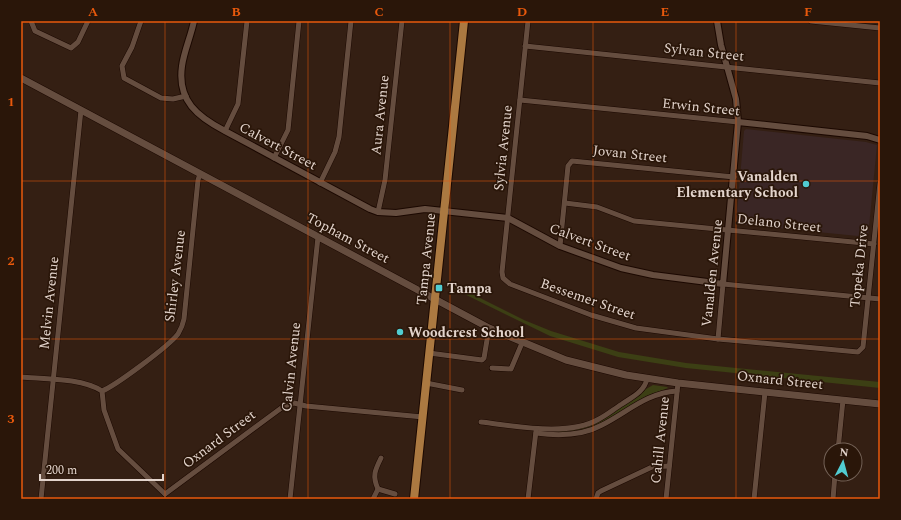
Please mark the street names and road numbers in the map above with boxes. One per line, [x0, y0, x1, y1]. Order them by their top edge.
street label: Sylvan Street [663, 37, 745, 67]
street label: Aura Avenue [365, 74, 395, 156]
street label: Erwin Street [661, 92, 741, 122]
street label: Sylvia Avenue [488, 104, 518, 192]
street label: Calvert Street [235, 117, 321, 175]
street label: Jovan Street [592, 140, 668, 168]
street label: Topham Street [303, 207, 393, 269]
street label: Delano Street [736, 208, 822, 238]
street label: Tampa Avenue [411, 212, 441, 306]
street label: Calvert Street [546, 218, 634, 266]
street label: Vanalden Avenue [696, 218, 728, 328]
street label: Topeka Drive [844, 223, 874, 309]
street label: Shirley Avenue [159, 228, 191, 323]
street label: Melvin Avenue [34, 255, 64, 350]
street label: Bessemer Street [538, 273, 638, 325]
street label: Calvin Avenue [276, 321, 306, 413]
street label: Oxnard Street [736, 365, 824, 395]
street label: Cahill Avenue [645, 395, 675, 485]
street label: Oxnard Street [178, 404, 260, 474]

